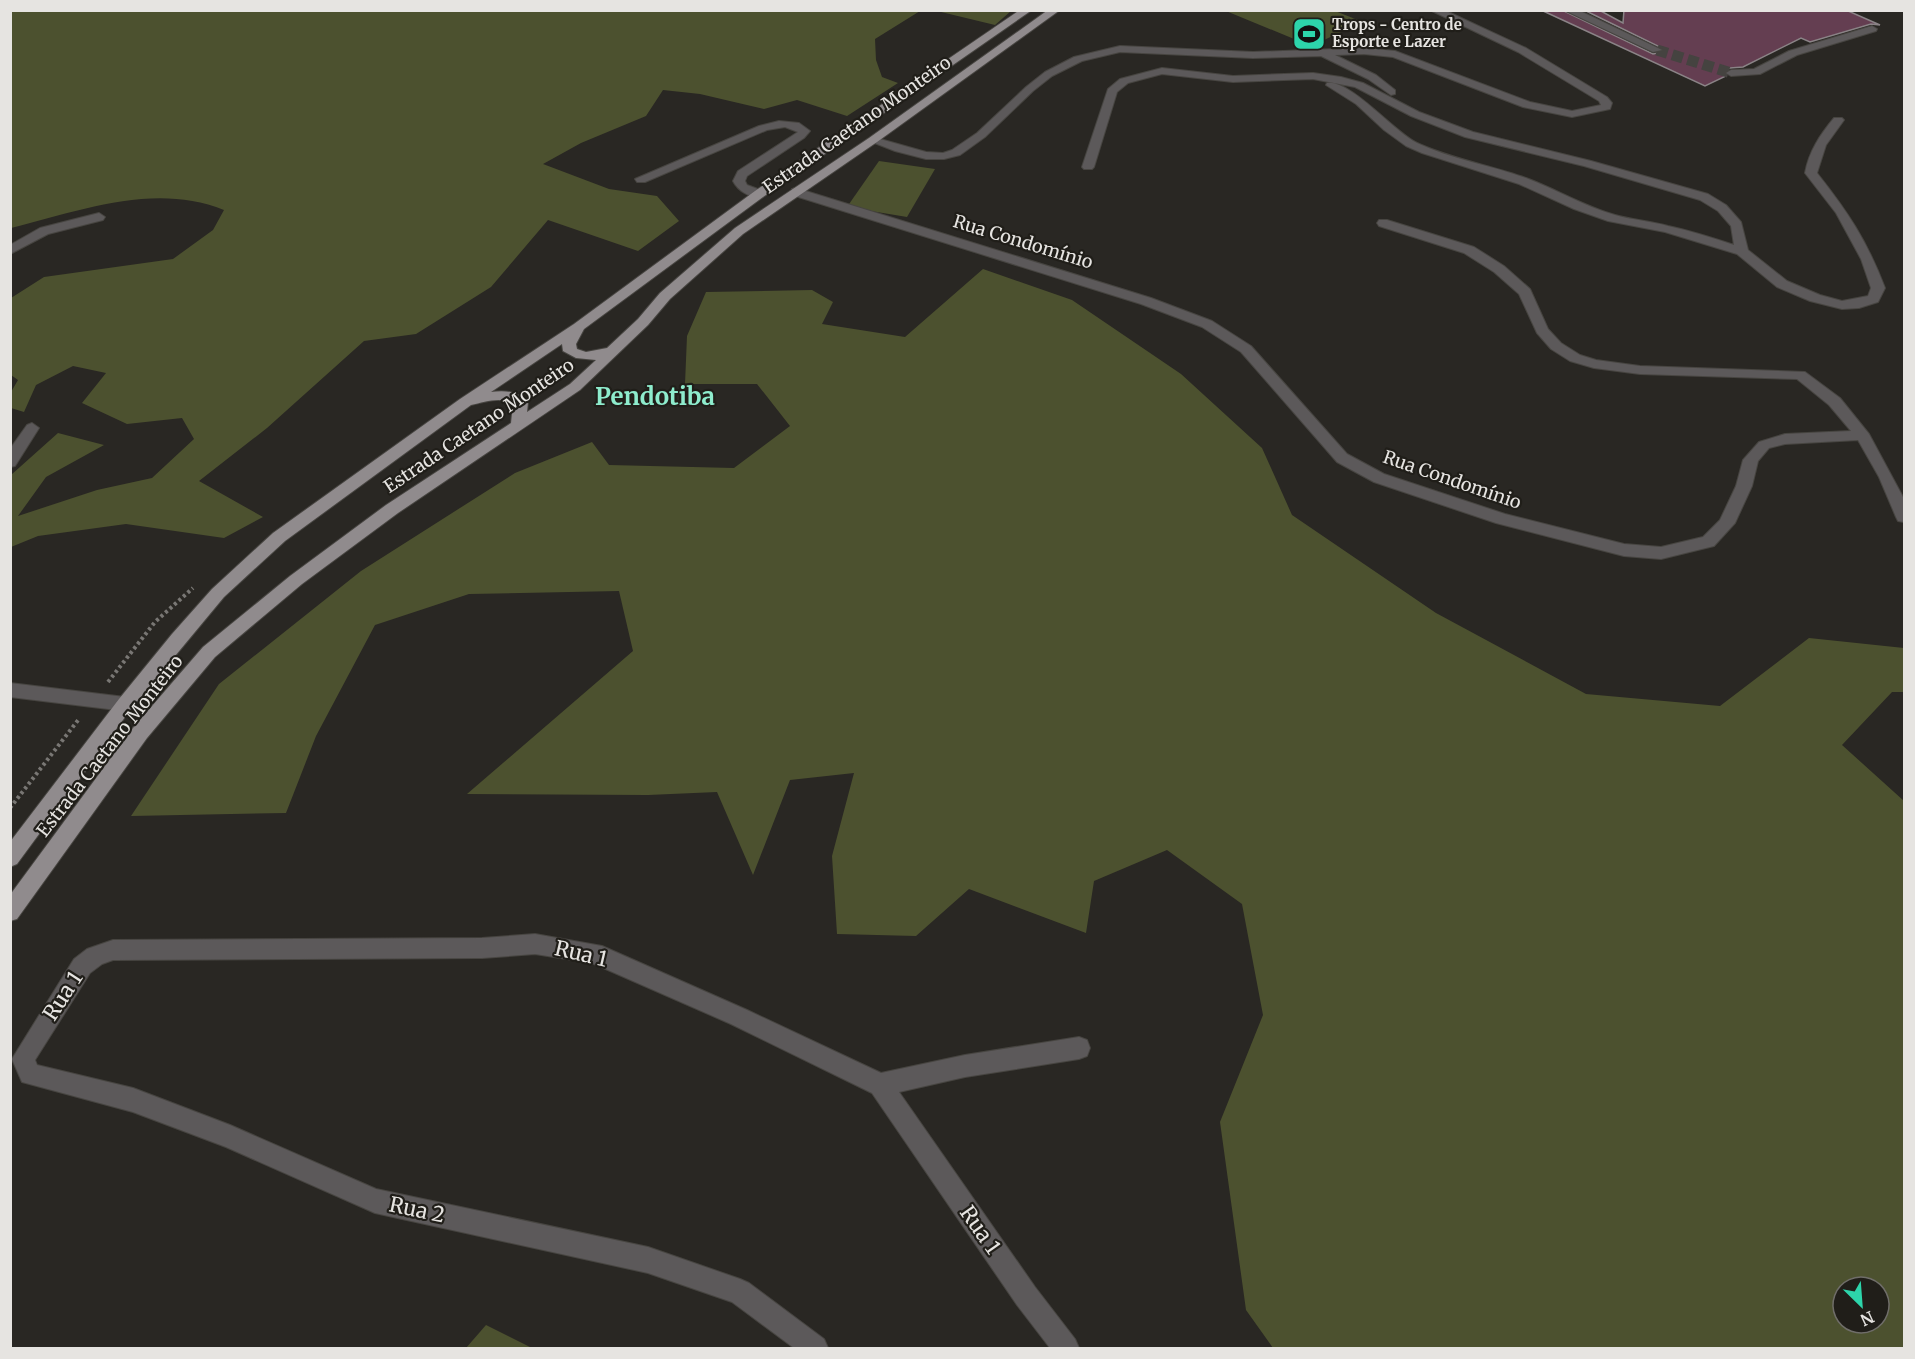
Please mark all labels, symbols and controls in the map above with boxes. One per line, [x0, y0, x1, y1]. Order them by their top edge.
place label: Trops - Centro de Esporte e Lazer [1332, 15, 1462, 51]
sports icon: Trops - Centro de Esporte e Lazer [1291, 16, 1327, 52]
street label: Estrada Caetano Monteiro [758, 51, 955, 198]
street label: Rua Condomínio [951, 209, 1096, 274]
street label: Estrada Caetano Monteiro [379, 353, 578, 498]
district label: Pendotiba [595, 381, 715, 412]
street label: Rua Condomínio [1380, 445, 1524, 514]
street label: Estrada Caetano Monteiro [31, 650, 188, 841]
street label: Rua 1 [552, 934, 610, 973]
street label: Rua 1 [37, 966, 88, 1025]
street label: Rua 2 [387, 1190, 447, 1229]
street label: Rua 1 [954, 1200, 1007, 1259]
north arrow [1831, 1275, 1891, 1335]
text: N [1857, 1307, 1877, 1330]

